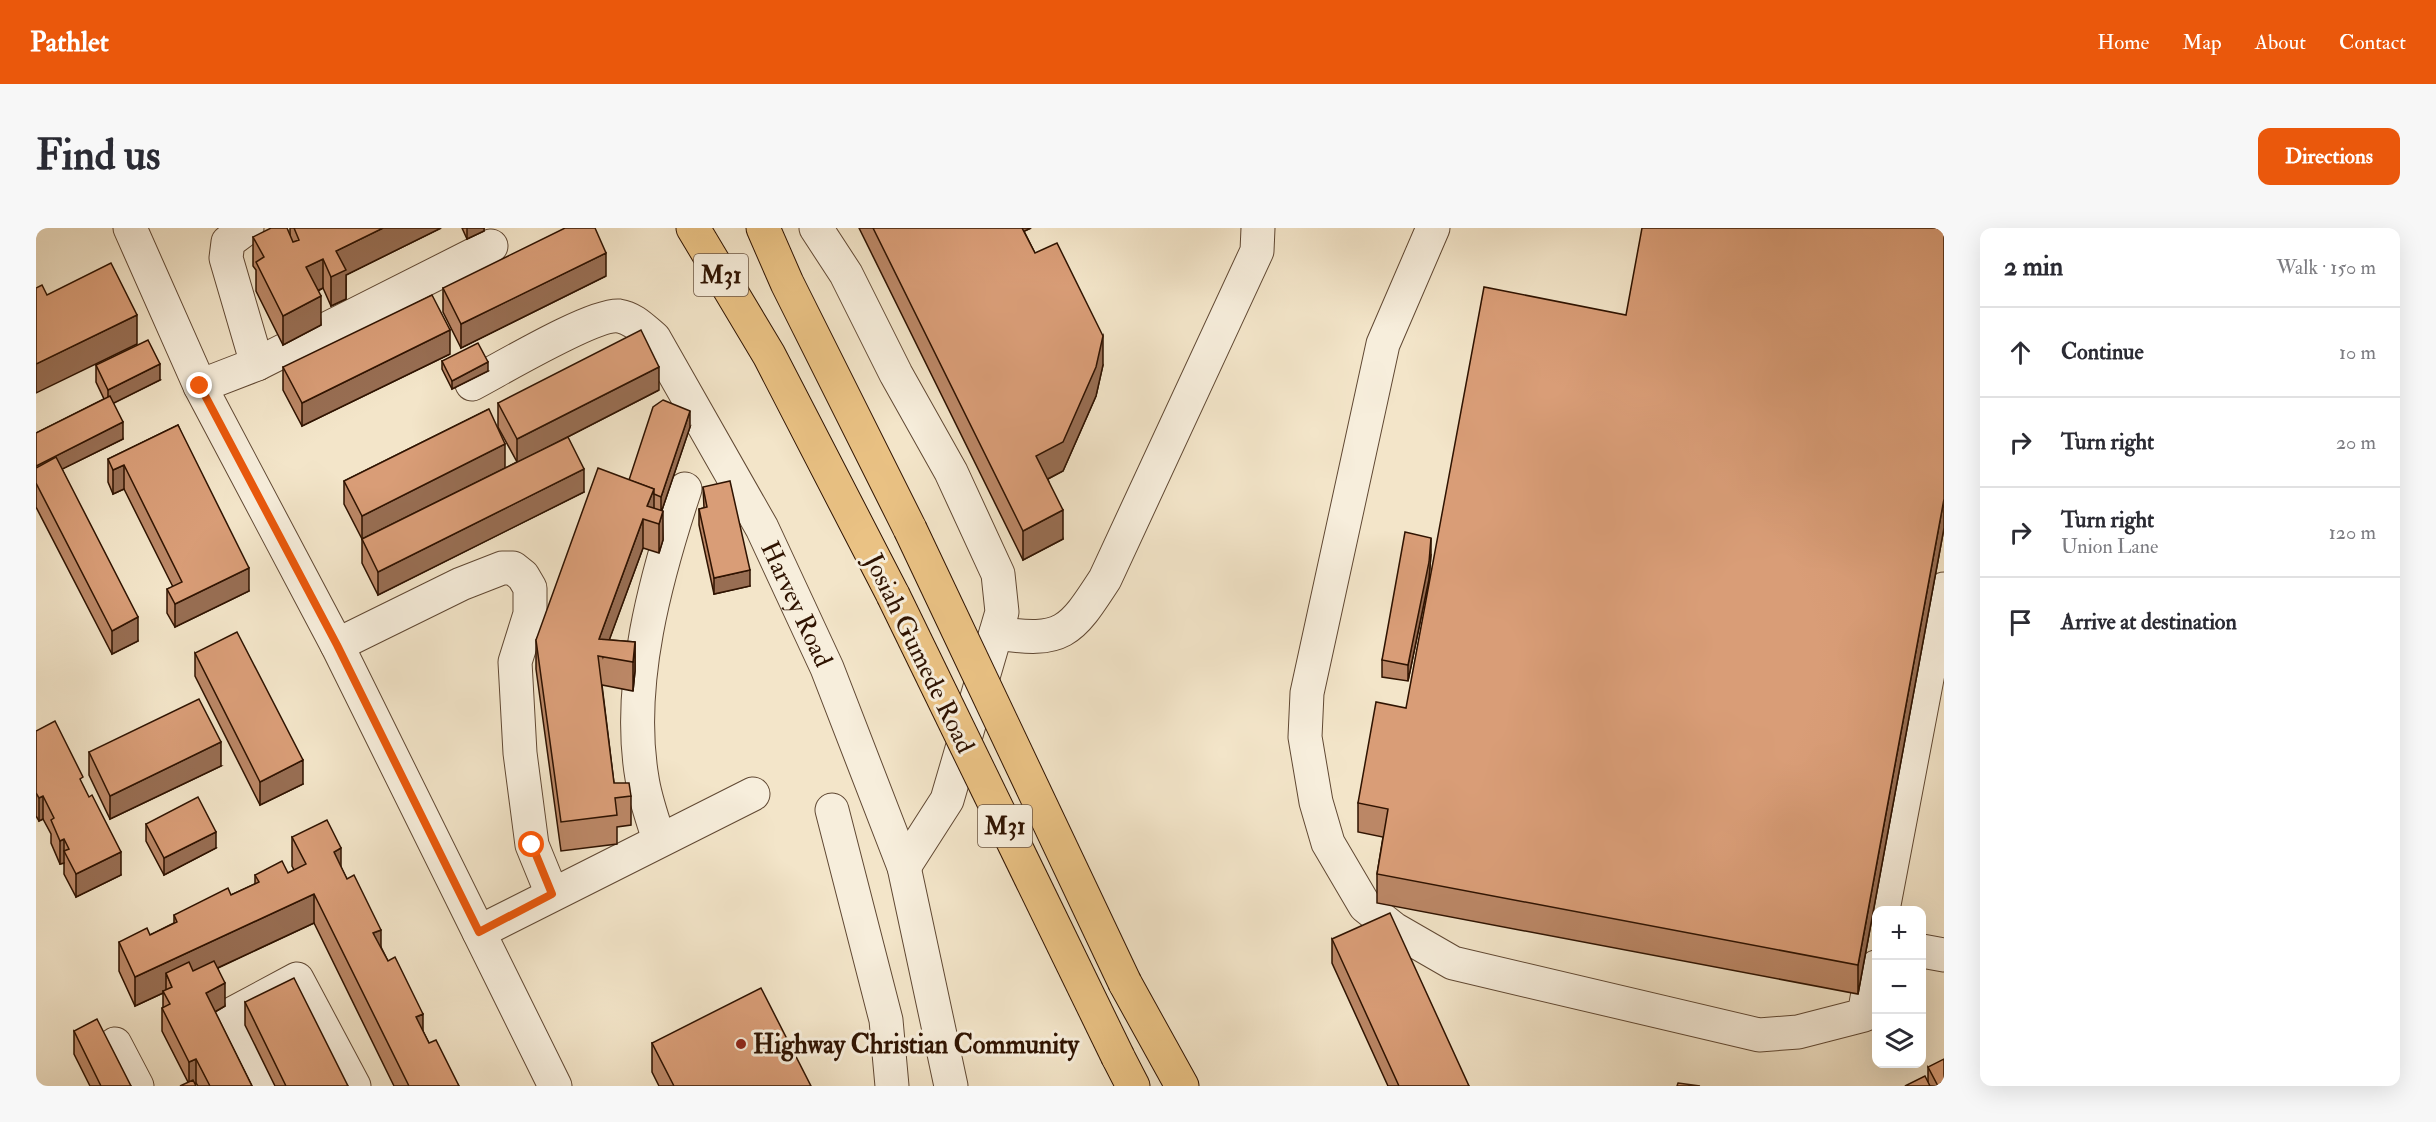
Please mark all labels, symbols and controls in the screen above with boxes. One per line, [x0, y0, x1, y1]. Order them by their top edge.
text: Pathlet [30, 25, 109, 60]
text: Home [2097, 29, 2149, 56]
text: Map [2182, 29, 2222, 56]
text: About [2255, 29, 2306, 56]
text: Contact [2339, 29, 2406, 56]
button: Directions [2258, 128, 2400, 185]
text: Find us [36, 130, 160, 182]
text: 2 min [2004, 251, 2063, 283]
road number: M31 [694, 254, 748, 296]
text: Walk · 150 m [2276, 255, 2376, 280]
icon: ahead [2004, 336, 2037, 369]
text: Continue [2061, 338, 2144, 366]
text: 10 m [2339, 340, 2376, 365]
route end [186, 372, 212, 398]
icon: right [2004, 426, 2037, 459]
text: Turn right [2061, 428, 2154, 456]
text: 20 m [2336, 430, 2376, 455]
text: Turn right [2061, 506, 2154, 534]
icon: right [2004, 516, 2037, 549]
text: 120 m [2329, 520, 2376, 545]
text: Union Lane [2061, 534, 2158, 559]
street label: Harvey Road [753, 536, 839, 672]
street label: Josiah Gumede Road [857, 548, 981, 759]
icon: arrive [2004, 606, 2037, 639]
text: Arrive at destination [2061, 608, 2237, 636]
road number: M31 [978, 805, 1032, 847]
route start [518, 831, 544, 857]
map controls [1872, 906, 1926, 1068]
button: + [1872, 906, 1926, 960]
button: − [1872, 960, 1926, 1014]
button: layers [1872, 1014, 1926, 1068]
place label: Highway Christian Community [753, 1029, 1080, 1062]
marker: Highway Christian Community [734, 1037, 748, 1051]

